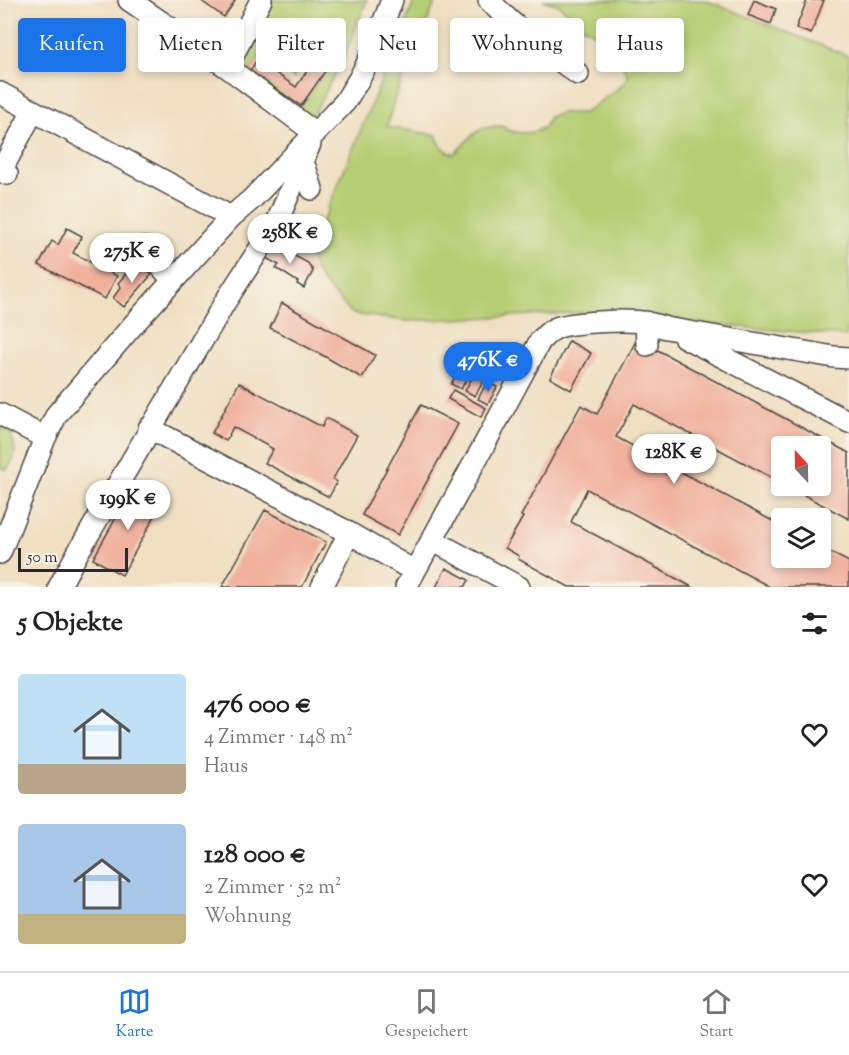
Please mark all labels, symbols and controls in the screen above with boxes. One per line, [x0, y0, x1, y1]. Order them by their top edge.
chip: Kaufen [18, 18, 126, 72]
chip: Mieten [138, 18, 244, 72]
chip: Filter [256, 18, 346, 72]
chip: Neu [358, 18, 438, 72]
chip: Wohnung [450, 18, 584, 72]
chip: Haus [596, 18, 684, 72]
pin: 258K € [241, 214, 339, 265]
text: 258K € [261, 219, 319, 248]
pin: 275K € [83, 233, 181, 284]
text: 275K € [103, 238, 161, 267]
pin: 476K € [439, 342, 537, 393]
text: 476K € [457, 347, 519, 376]
pin: 128K € [625, 434, 723, 485]
north arrow [771, 436, 831, 496]
map controls [771, 436, 831, 568]
text: 128K € [645, 439, 703, 468]
pin: 199K € [79, 480, 177, 531]
text: 199K € [99, 485, 157, 514]
button: layers [771, 508, 831, 568]
scale bar [18, 545, 128, 572]
text: 50 m [27, 547, 58, 570]
text: 5 Objekte [18, 605, 123, 642]
icon: filters [798, 607, 831, 640]
text: 476 000 € [204, 687, 311, 724]
icon: home [66, 698, 138, 770]
icon: heart [798, 718, 831, 751]
text: 4 Zimmer · 148 m² [204, 724, 353, 753]
text: Haus [204, 753, 248, 782]
text: 128 000 € [204, 837, 306, 874]
icon: home [66, 848, 138, 920]
icon: heart [798, 868, 831, 901]
text: 2 Zimmer · 52 m² [204, 874, 342, 903]
text: Wohnung [204, 903, 291, 932]
tab: Karte [116, 985, 153, 1044]
tab: Gespeichert [385, 985, 468, 1044]
tab: Start [700, 985, 733, 1044]

